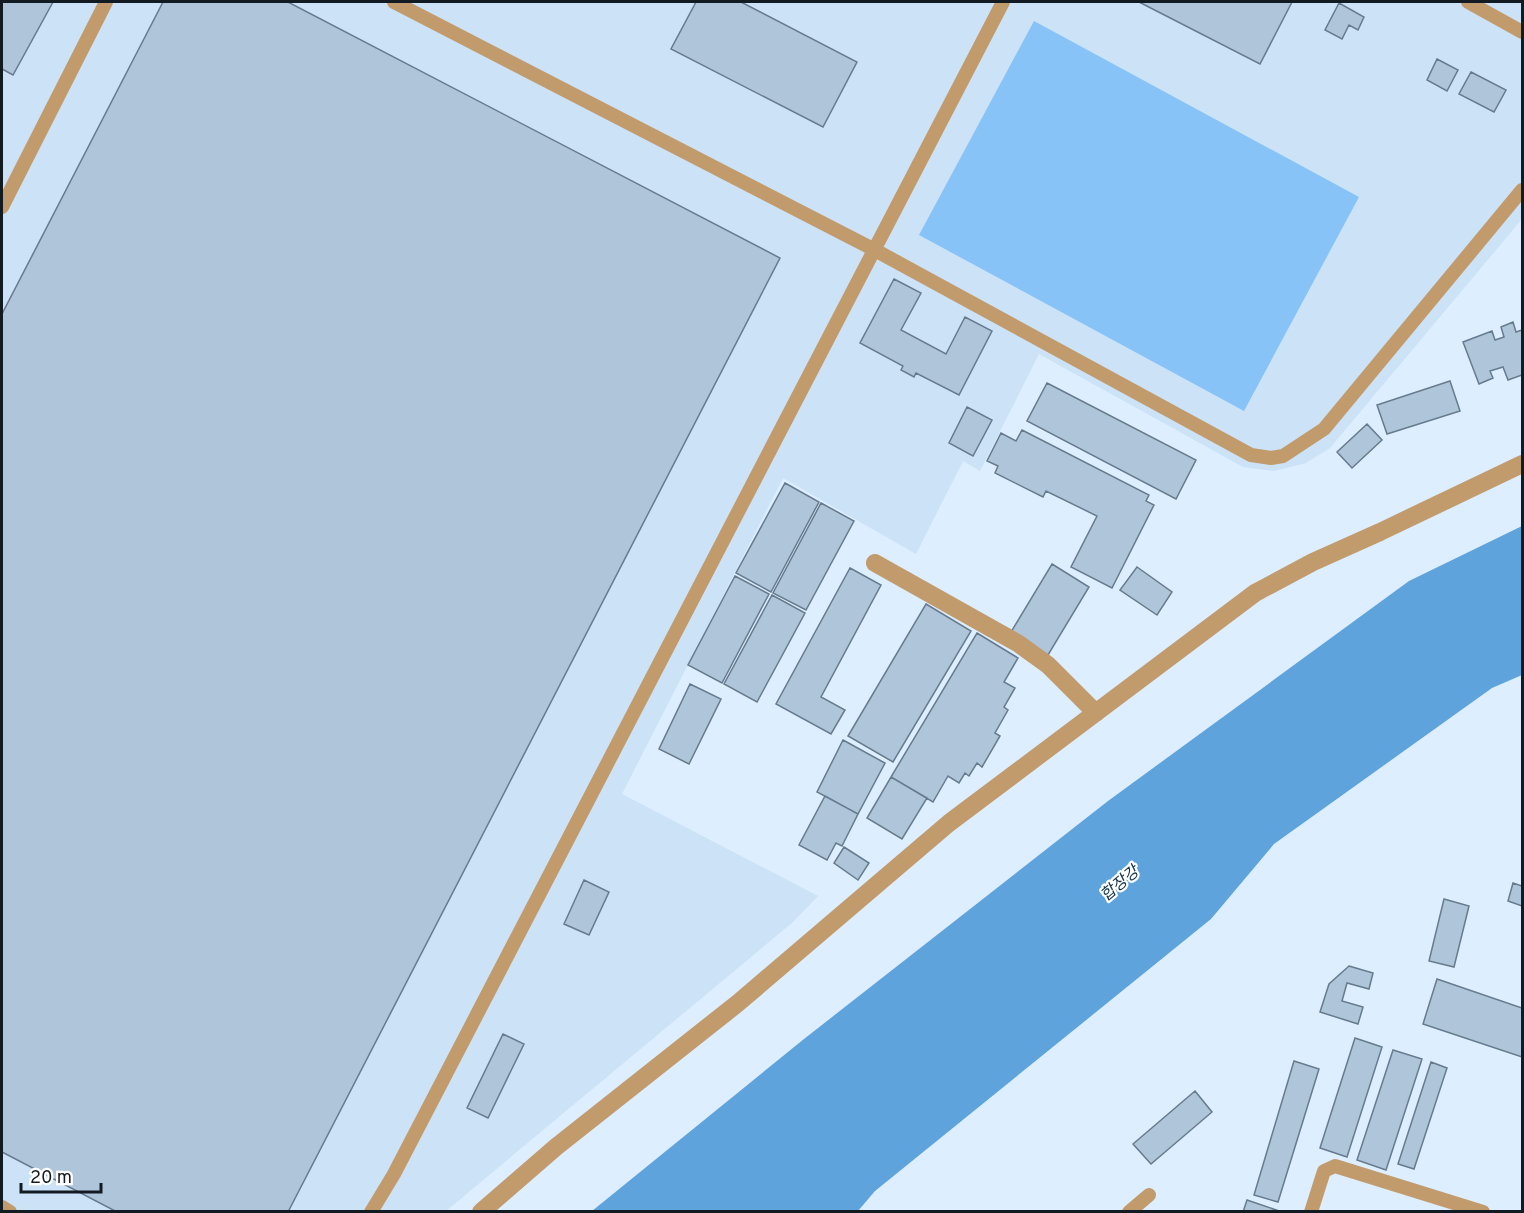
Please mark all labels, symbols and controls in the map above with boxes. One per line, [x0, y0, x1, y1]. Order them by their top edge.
water label: 합장강 [1097, 861, 1145, 906]
scale bar [21, 1156, 100, 1194]
text: 20 m [30, 1167, 72, 1190]

